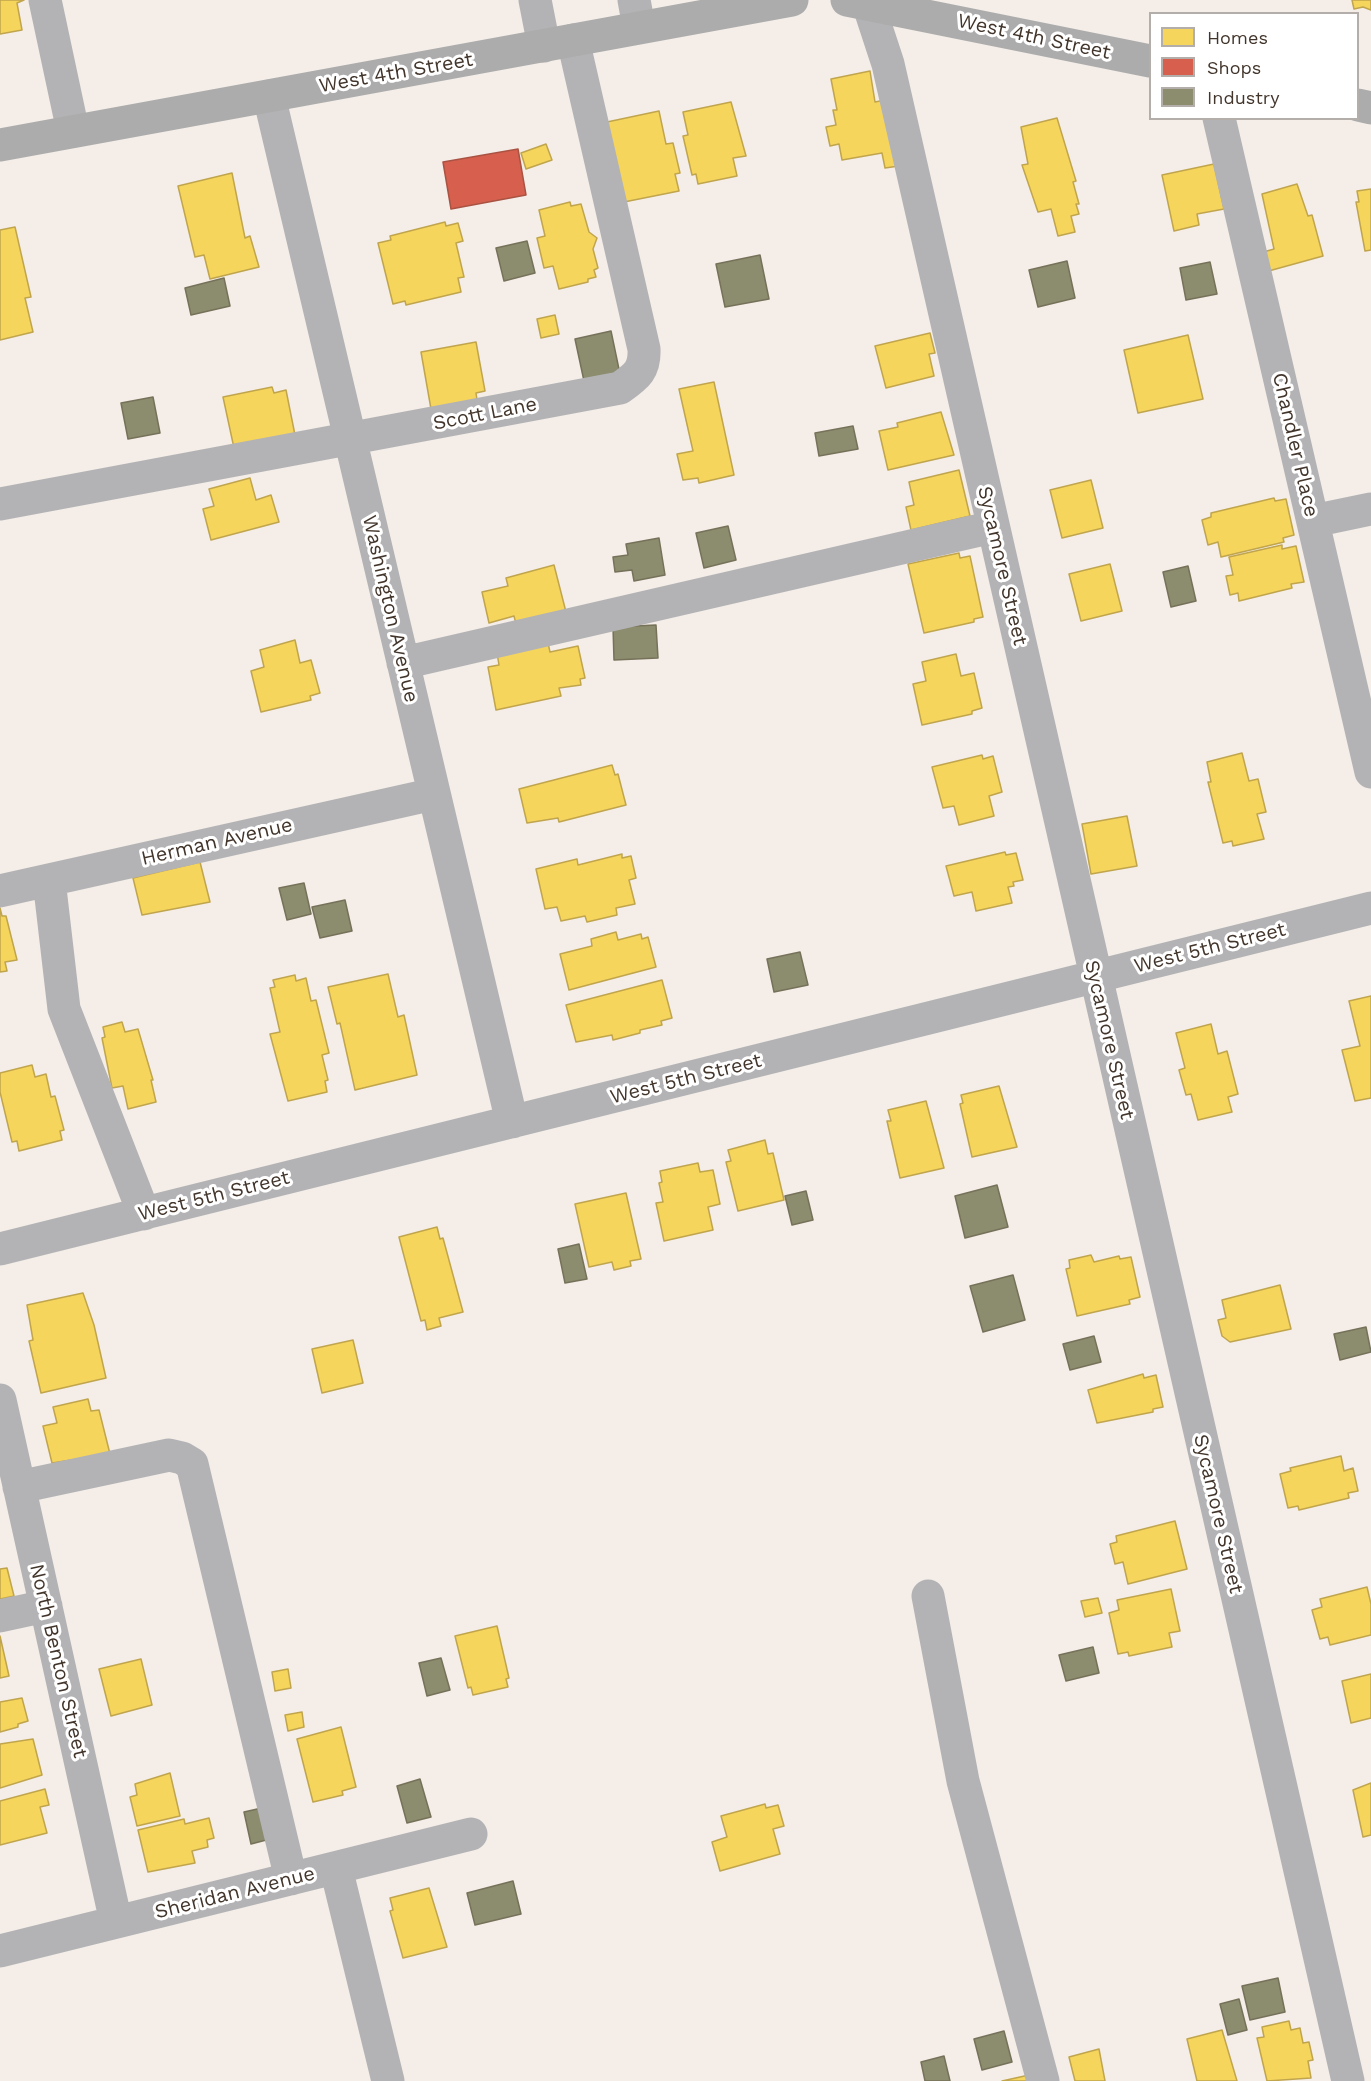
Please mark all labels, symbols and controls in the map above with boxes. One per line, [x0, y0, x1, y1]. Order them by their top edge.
street label: West 4th Street [955, 9, 1113, 65]
legend [1149, 12, 1359, 120]
text: Homes [1207, 27, 1268, 48]
street label: West 4th Street [317, 48, 475, 98]
text: Shops [1207, 57, 1261, 78]
text: Industry [1207, 87, 1279, 108]
street label: Chandler Place [1267, 371, 1323, 519]
street label: Scott Lane [431, 392, 539, 436]
street label: Sycamore Street [972, 484, 1032, 648]
street label: Washington Avenue [357, 513, 423, 705]
street label: Herman Avenue [139, 813, 295, 871]
street label: West 5th Street [1132, 918, 1288, 978]
street label: Sycamore Street [1079, 958, 1139, 1122]
street label: West 5th Street [608, 1049, 764, 1109]
street label: West 5th Street [136, 1166, 292, 1226]
street label: Sycamore Street [1188, 1432, 1248, 1596]
street label: North Benton Street [24, 1562, 92, 1760]
street label: Sheridan Avenue [153, 1862, 317, 1924]

